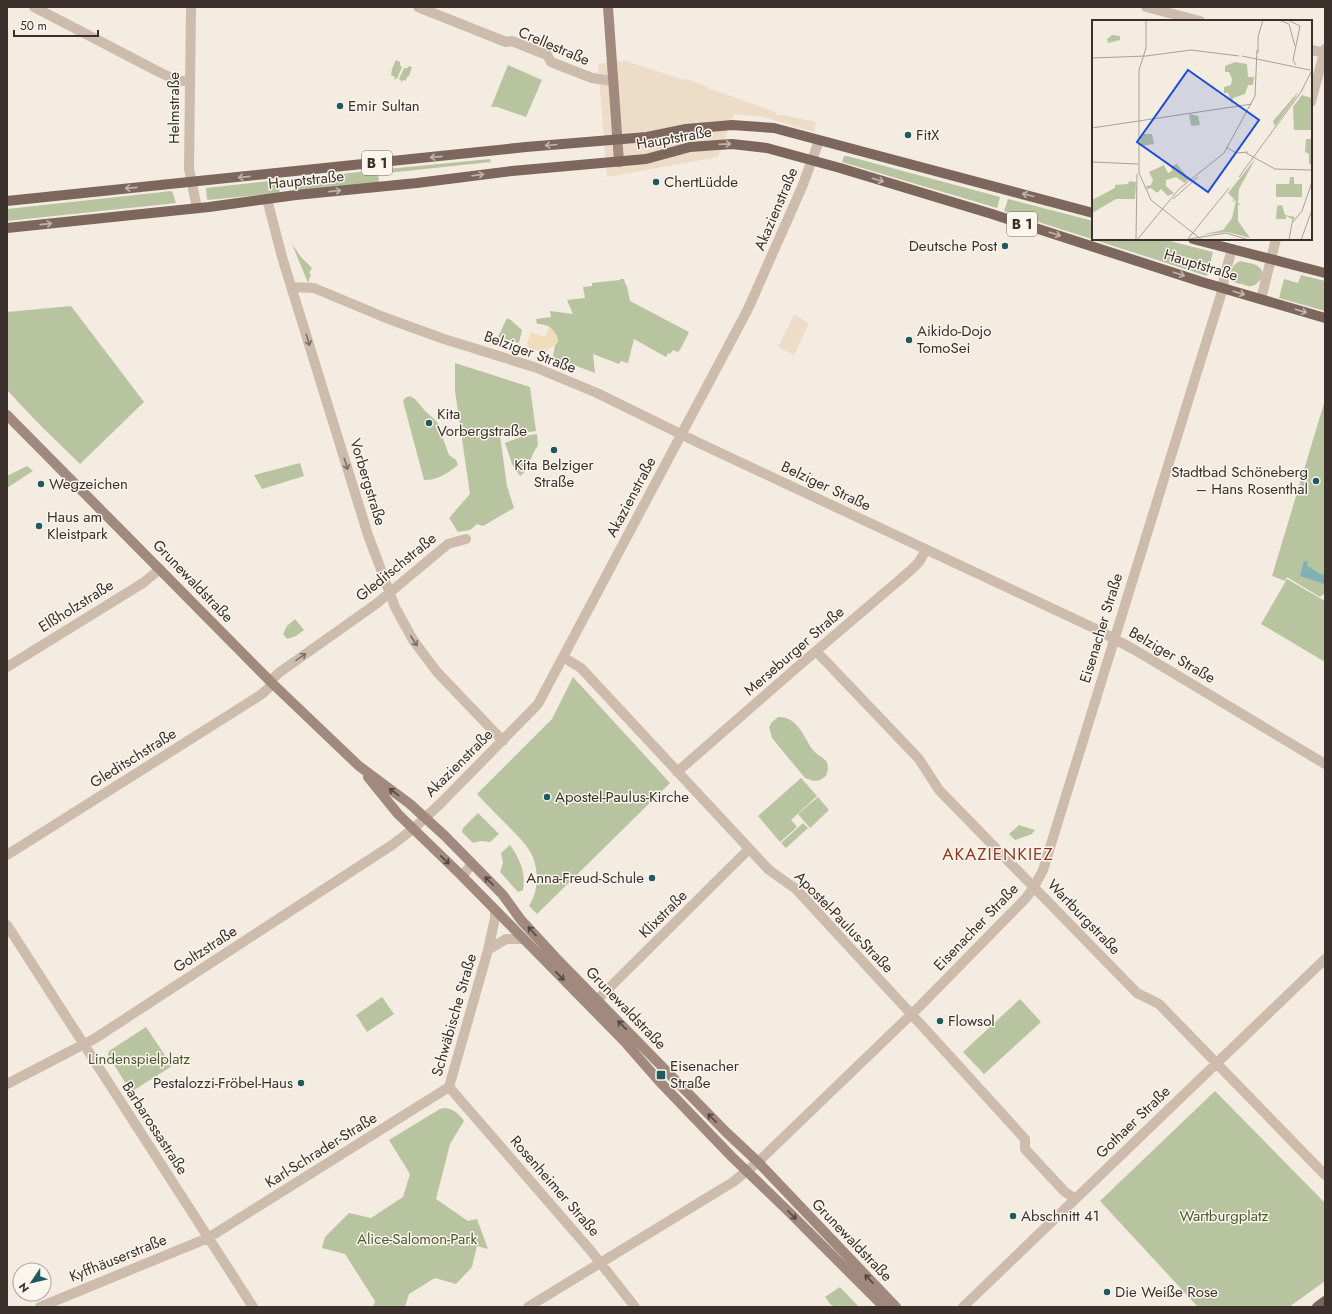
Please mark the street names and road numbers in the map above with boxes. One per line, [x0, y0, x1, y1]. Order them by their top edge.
street label: Crellestraße [515, 21, 593, 71]
street label: Helmstraße [163, 72, 185, 144]
street label: Hauptstraße [635, 121, 714, 155]
road number: B 1 [362, 151, 392, 175]
street label: Akazienstraße [749, 164, 803, 254]
street label: Hauptstraße [267, 165, 345, 195]
road number: B 1 [1007, 212, 1037, 236]
street label: Hauptstraße [1161, 243, 1241, 287]
street label: Belziger Straße [481, 325, 579, 379]
street label: Vorbergstraße [344, 436, 392, 528]
street label: Akazienstraße [601, 453, 662, 541]
street label: Belziger Straße [778, 456, 875, 517]
street label: Gleditschstraße [351, 527, 441, 606]
street label: Grunewaldstraße [148, 535, 238, 628]
street label: Eisenacher Straße [1074, 570, 1128, 686]
street label: Elßholzstraße [34, 574, 118, 638]
street label: Merseburger Straße [739, 601, 849, 701]
street label: Belziger Straße [1125, 621, 1220, 689]
street label: Gleditschstraße [86, 723, 181, 793]
street label: Akazienstraße [420, 724, 498, 802]
street label: Apostel-Paulus-Straße [789, 866, 899, 978]
street label: Wartburgstraße [1042, 874, 1126, 960]
street label: Eisenacher Straße [929, 878, 1024, 976]
street label: Klixstraße [634, 885, 692, 943]
street label: Goltzstraße [169, 920, 241, 978]
street label: Schwäbische Straße [426, 951, 482, 1079]
street label: Grunewaldstraße [581, 962, 671, 1055]
street label: Barbarossastraße [117, 1077, 194, 1179]
street label: Gothaer Straße [1091, 1080, 1175, 1163]
street label: Karl-Schrader-Straße [261, 1107, 381, 1193]
street label: Rosenheimer Straße [505, 1131, 605, 1241]
street label: Grunewaldstraße [807, 1194, 897, 1287]
street label: Kyffhäuserstraße [66, 1228, 170, 1288]

